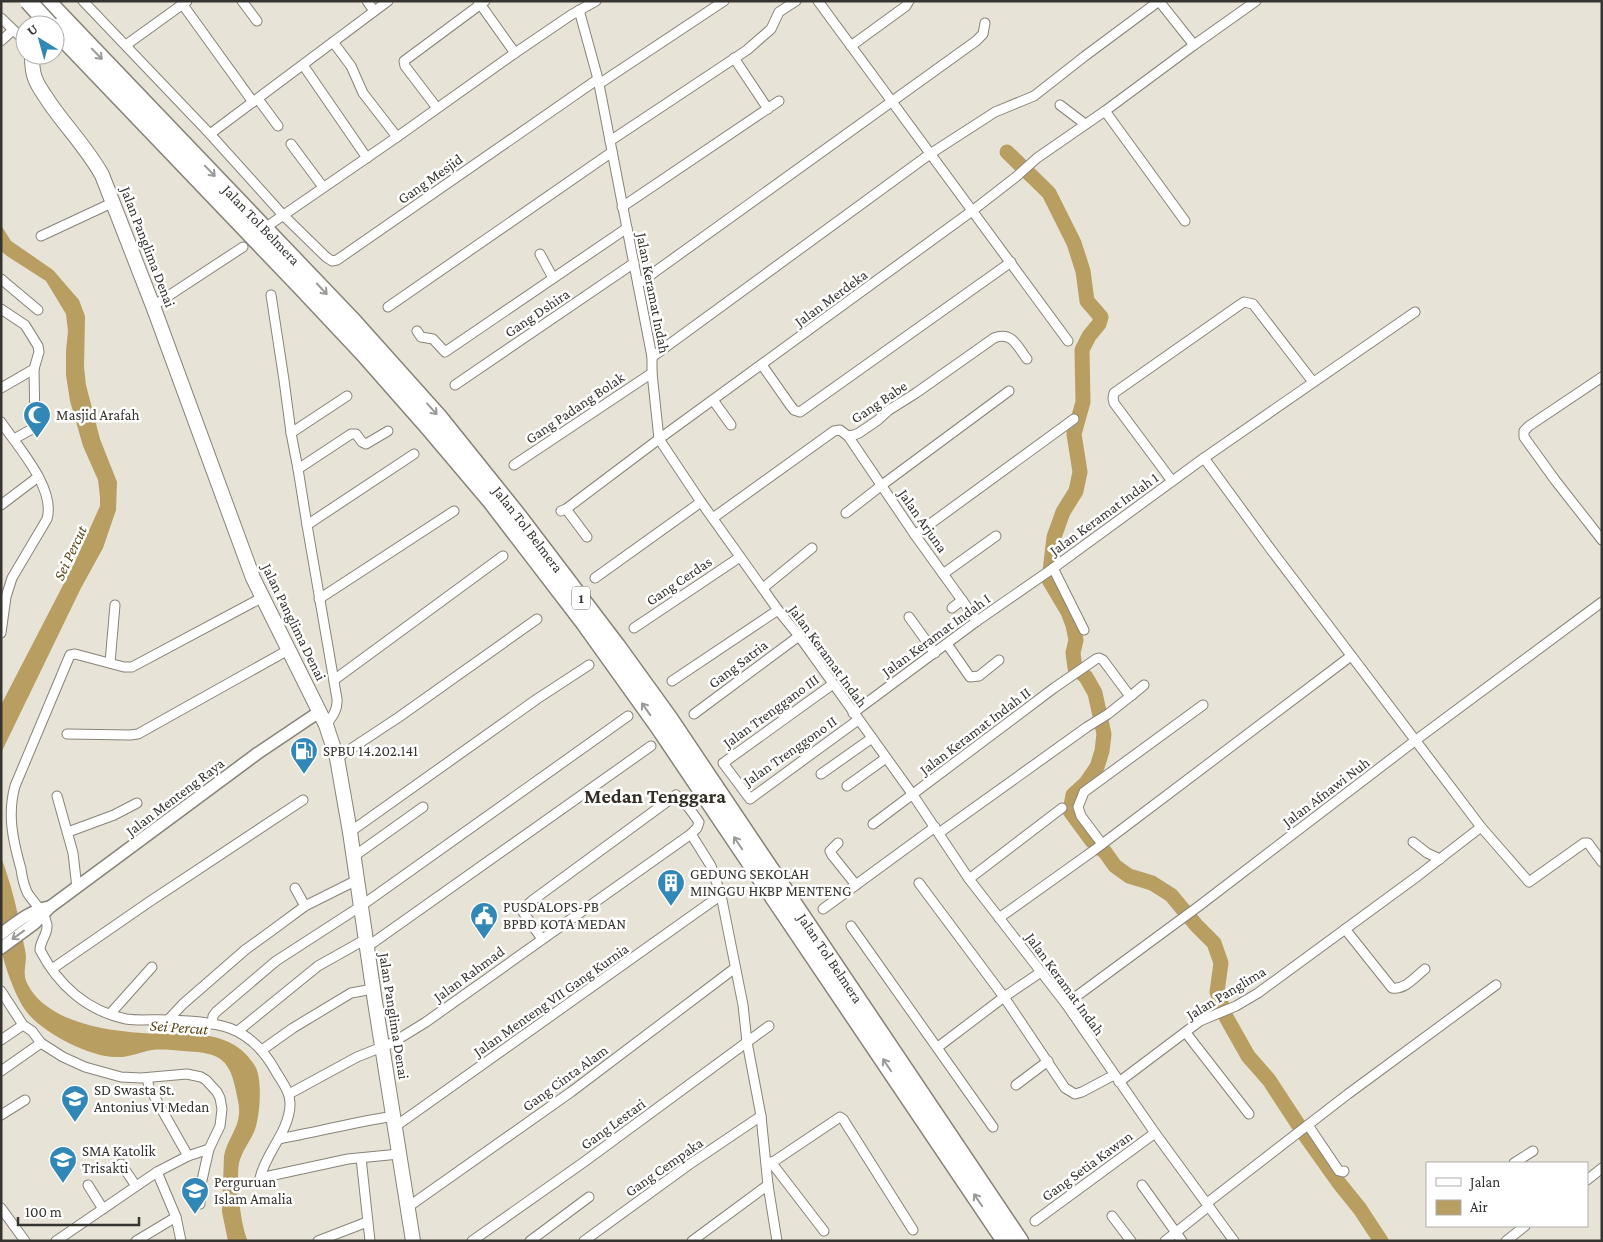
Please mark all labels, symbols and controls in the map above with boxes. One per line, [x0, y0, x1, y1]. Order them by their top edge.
north arrow [15, 15, 65, 65]
text: U [24, 20, 41, 39]
one-way arrow [91, 47, 103, 60]
street label: Gang Mesjid [395, 151, 466, 208]
one-way arrow [204, 165, 216, 177]
street label: Jalan Tol Belmera [217, 180, 303, 268]
street label: Jalan Panglima Denai [116, 183, 178, 310]
street label: Jalan Keramat Indah [632, 229, 673, 355]
street label: Jalan Merdeka [790, 266, 871, 332]
one-way arrow [316, 282, 328, 295]
street label: Gang Dshira [502, 286, 573, 341]
street label: Gang Padang Bolak [523, 369, 629, 448]
street label: Gang Babe [848, 377, 911, 427]
mosque icon: Masjid Arafah [22, 400, 52, 439]
one-way arrow [426, 402, 437, 415]
place label: Masjid Arafah [56, 407, 140, 424]
street label: Jalan Keramat Indah 1 [1045, 469, 1162, 561]
street label: Jalan Tol Belmera [488, 482, 566, 576]
street label: Jalan Arjuna [893, 485, 951, 556]
water label: Sei Percut [50, 523, 90, 583]
street label: Gang Cerdas [643, 553, 715, 610]
street label: Jalan Panglima Denai [257, 559, 329, 683]
road number: 1 [572, 586, 590, 610]
street label: Jalan Keramat Indah I [877, 590, 994, 682]
street label: Jalan Keramat Indah [784, 600, 870, 711]
street label: Gang Satria [705, 637, 771, 692]
street label: Jalan Trenggano III [718, 671, 823, 753]
street label: Jalan Keramat Indah II [915, 684, 1034, 780]
one-way arrow [641, 702, 651, 716]
street label: Jalan Trenggono II [739, 713, 840, 791]
fuel station icon: SPBU 14.202.141 [289, 736, 319, 775]
place label: SPBU 14.202.141 [323, 743, 418, 759]
street label: Jalan Afnawi Nuh [1278, 754, 1373, 832]
street label: Jalan Menteng Raya [121, 755, 228, 841]
district label: Medan Tenggara [584, 785, 726, 807]
one-way arrow [733, 837, 743, 851]
place label: GEDUNG SEKOLAH MINGGU HKBP MENTENG [690, 866, 852, 899]
building icon: GEDUNG SEKOLAH MINGGU HKBP MENTENG [656, 868, 686, 907]
place label: PUSDALOPS-PB BPBD KOTA MEDAN [503, 899, 626, 932]
public building icon: PUSDALOPS-PB BPBD KOTA MEDAN [469, 901, 499, 940]
street label: Jalan Tol Belmera [793, 909, 866, 1006]
street label: Jalan Keramat Indah [1021, 928, 1107, 1039]
one-way arrow [12, 930, 25, 941]
street label: Jalan Menteng VII Gang Kurnia [469, 940, 632, 1062]
street label: Jalan Rahmad [429, 943, 508, 1007]
street label: Jalan Panglima Denai [375, 950, 412, 1081]
street label: Jalan Panglima [1182, 963, 1269, 1025]
water label: Sei Percut [149, 1016, 209, 1038]
street label: Gang Cinta Alam [519, 1042, 611, 1115]
one-way arrow [882, 1059, 892, 1073]
place label: SD Swasta St. Antonius VI Medan [94, 1082, 209, 1115]
school or university icon: SD Swasta St. Antonius VI Medan [60, 1084, 90, 1123]
street label: Gang Lestari [578, 1095, 649, 1154]
street label: Gang Setia Kawan [1039, 1128, 1136, 1205]
street label: Gang Cempaka [622, 1134, 706, 1200]
place label: SMA Katolik Trisakti [82, 1143, 156, 1176]
school or university icon: SMA Katolik Trisakti [48, 1145, 78, 1184]
legend [1426, 1162, 1588, 1227]
place label: Perguruan Islam Amalia [214, 1174, 293, 1207]
text: Jalan [1468, 1174, 1500, 1191]
school or university icon: Perguruan Islam Amalia [180, 1176, 210, 1215]
scale bar [18, 1194, 139, 1226]
one-way arrow [973, 1194, 983, 1208]
text: Air [1470, 1199, 1488, 1215]
text: 100 m [25, 1204, 62, 1220]

